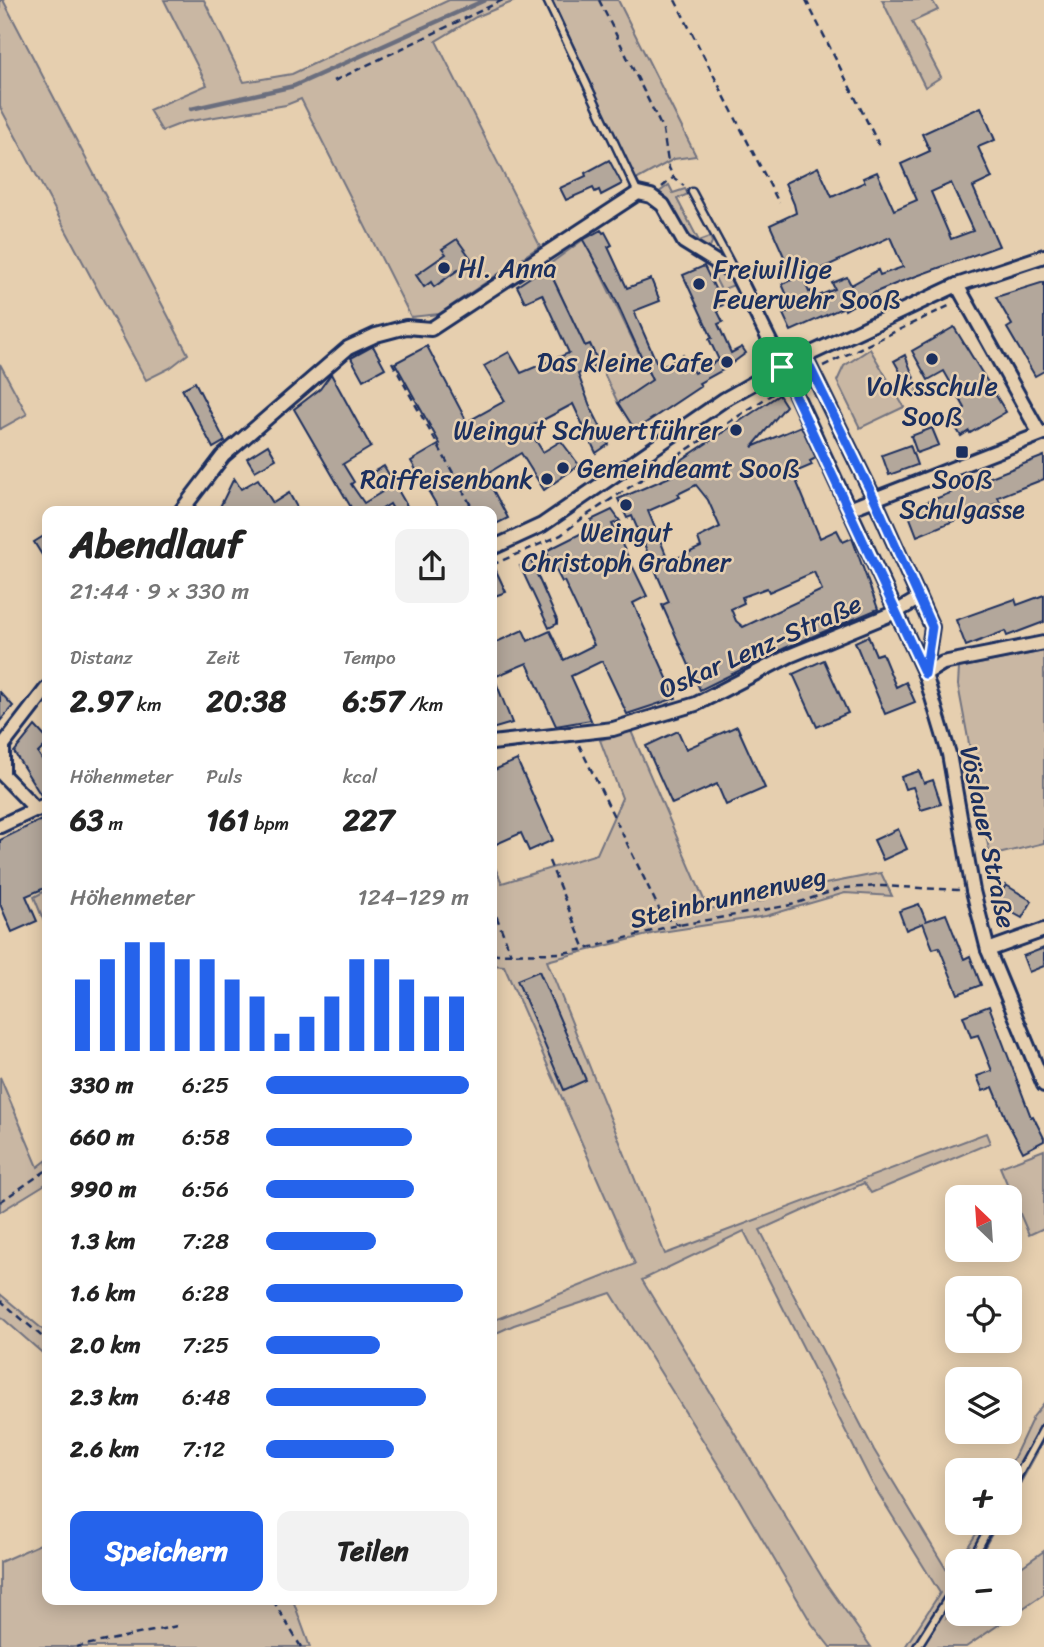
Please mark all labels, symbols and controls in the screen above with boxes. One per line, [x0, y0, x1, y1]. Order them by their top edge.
place label: Hl. Anna [458, 245, 557, 291]
place label: Freiwillige Feuerwehr Sooß [713, 246, 900, 322]
marker: Hl. Anna [436, 260, 452, 276]
marker: Freiwillige Feuerwehr Sooß [691, 276, 707, 292]
pin [752, 337, 812, 397]
place label: Das kleine Cafe [537, 339, 713, 385]
icon: arrive [763, 348, 801, 386]
marker: Volksschule Sooß [924, 351, 940, 367]
marker: Das kleine Cafe [719, 354, 735, 370]
place label: Volksschule Sooß [866, 363, 998, 439]
place label: Weingut Schwertführer [453, 407, 723, 453]
marker: Weingut Schwertführer [728, 422, 744, 438]
marker: Sooß Schulgasse [954, 444, 970, 460]
place label: Gemeindeamt Sooß [577, 445, 800, 491]
place label: Raiffeisenbank [360, 456, 533, 502]
place label: Sooß Schulgasse [899, 456, 1025, 532]
marker: Gemeindeamt Sooß [555, 460, 571, 476]
marker: Raiffeisenbank [539, 471, 555, 487]
marker: Weingut Christoph Grabner [618, 497, 634, 513]
place label: Weingut Christoph Grabner [522, 509, 732, 585]
text: Abendlauf [70, 511, 243, 578]
button: share [395, 529, 469, 603]
text: 21:44 · 9 × 330 m [70, 571, 249, 612]
street label: Oskar Lenz-Straße [651, 581, 869, 711]
text: Distanz [70, 641, 133, 674]
text: Zeit [206, 641, 240, 674]
text: Tempo [343, 641, 396, 674]
text: 2.97 [70, 674, 132, 728]
text: 20:38 [206, 674, 286, 728]
text: 6:57 [343, 674, 404, 728]
text: km [132, 688, 162, 721]
text: /km [404, 688, 443, 721]
street label: Vöslauer Straße [946, 742, 1030, 932]
text: Höhenmeter [70, 760, 173, 793]
text: Puls [206, 760, 242, 793]
text: kcal [343, 760, 377, 793]
text: 63 [70, 793, 104, 847]
text: 161 [206, 793, 249, 847]
text: 227 [343, 793, 394, 847]
text: m [104, 807, 123, 840]
text: bpm [249, 807, 289, 840]
street label: Steinbrunnenweg [625, 852, 831, 942]
text: Höhenmeter [70, 877, 194, 918]
text: 124–129 m [358, 877, 469, 918]
text: 330 m [70, 1065, 133, 1106]
text: 6:25 [182, 1065, 229, 1106]
text: 660 m [70, 1117, 134, 1158]
text: 6:58 [182, 1117, 230, 1158]
text: 990 m [70, 1169, 136, 1210]
text: 6:56 [182, 1169, 229, 1210]
north arrow [945, 1185, 1022, 1262]
map controls [945, 1185, 1022, 1626]
text: 1.3 km [70, 1221, 135, 1262]
text: 7:28 [182, 1221, 229, 1262]
text: 1.6 km [70, 1273, 136, 1314]
text: 6:28 [182, 1273, 229, 1314]
button: locate [945, 1276, 1022, 1353]
text: 2.0 km [70, 1325, 141, 1366]
text: 7:25 [182, 1325, 229, 1366]
button: layers [945, 1367, 1022, 1444]
text: 2.3 km [70, 1377, 139, 1418]
text: 6:48 [182, 1377, 230, 1418]
text: 2.6 km [70, 1429, 139, 1470]
text: 7:12 [182, 1429, 225, 1470]
button: + [945, 1458, 1022, 1535]
button: Speichern [70, 1511, 263, 1591]
button: Teilen [277, 1511, 469, 1591]
button: − [945, 1549, 1022, 1626]

